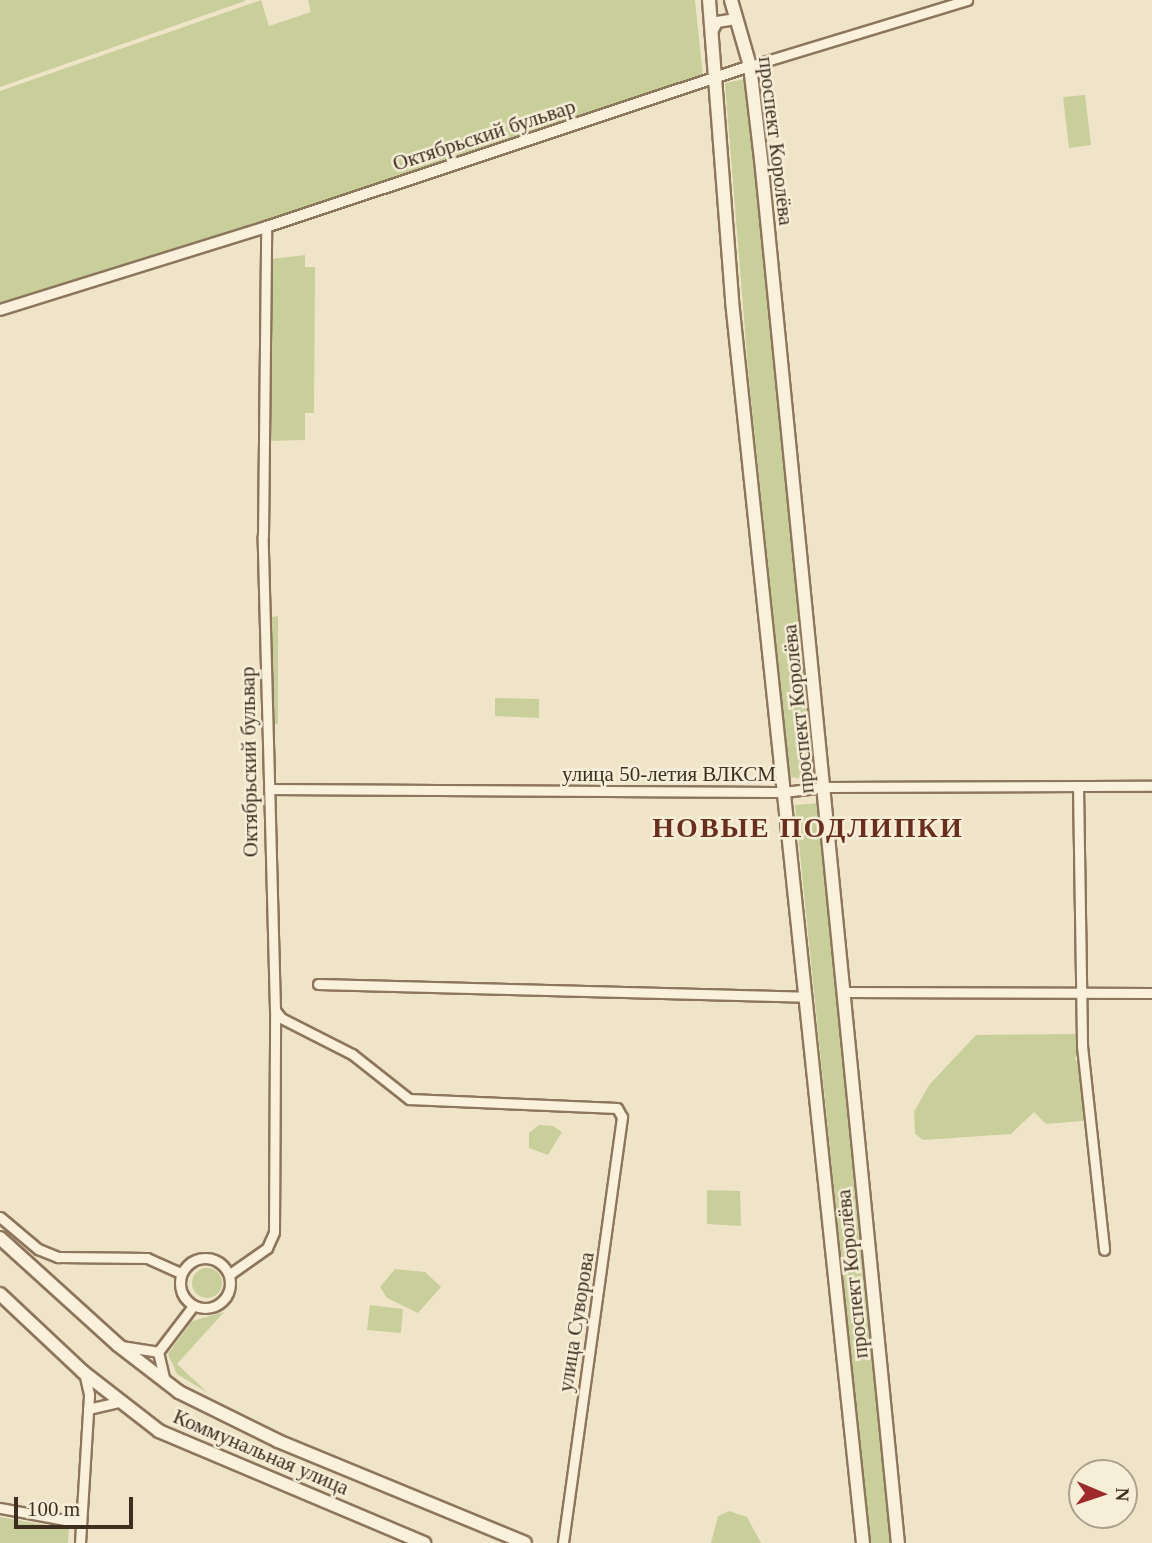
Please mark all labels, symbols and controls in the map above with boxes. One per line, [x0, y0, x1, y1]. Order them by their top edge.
street label: проспект Королёва [753, 55, 799, 227]
street label: Октябрьский бульвар [389, 94, 579, 176]
street label: проспект Королёва [777, 623, 819, 795]
street label: Октябрьский бульвар [235, 666, 263, 858]
street label: улица 50-летия ВЛКСМ [562, 761, 776, 787]
district label: НОВЫЕ ПОДЛИПКИ [654, 811, 962, 845]
street label: проспект Королёва [831, 1188, 873, 1360]
street label: улица Суворова [553, 1250, 599, 1394]
street label: Коммунальная улица [169, 1404, 353, 1500]
north arrow [1068, 1459, 1138, 1529]
scale bar [18, 1484, 136, 1528]
text: N [1112, 1487, 1133, 1502]
text: 100 m [27, 1497, 80, 1521]

